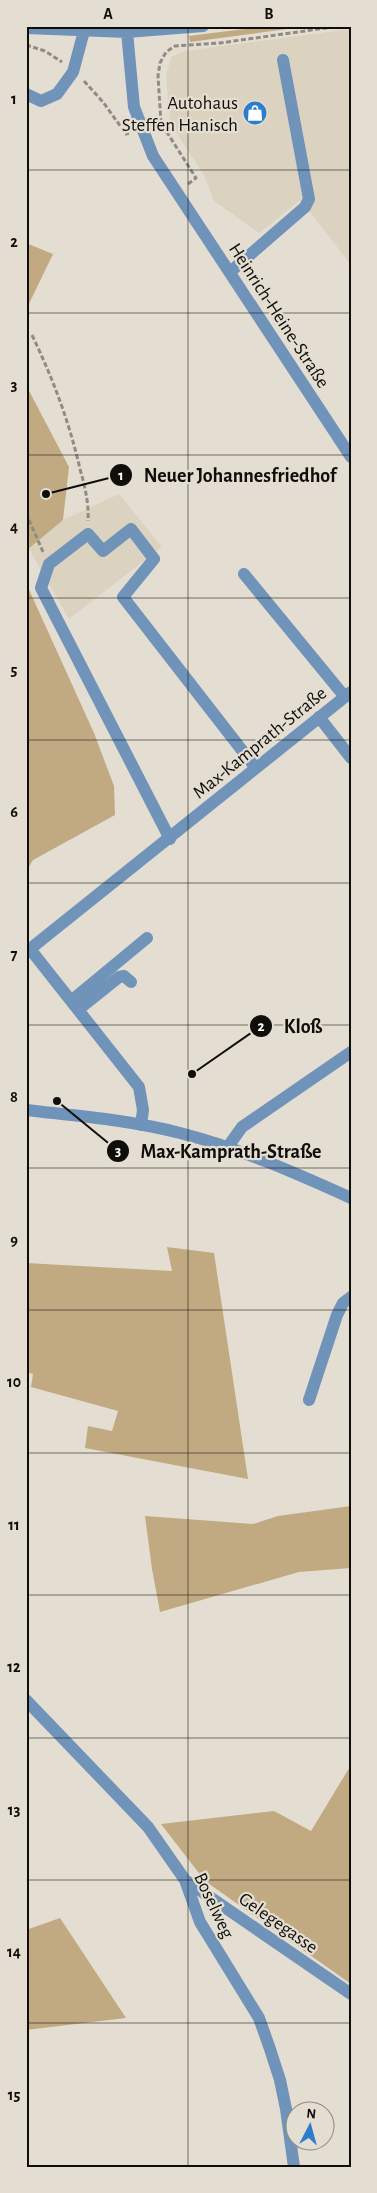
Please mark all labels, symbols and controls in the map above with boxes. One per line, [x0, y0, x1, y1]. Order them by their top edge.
text: A [103, 6, 113, 22]
text: B [264, 6, 274, 22]
text: 1 [11, 91, 17, 107]
place label: Autohaus Steffen Hanisch [122, 94, 238, 135]
shop icon: Autohaus Steffen Hanisch [242, 100, 268, 126]
text: 2 [10, 234, 18, 250]
street label: Heinrich-Heine-Straße [225, 240, 333, 392]
text: 3 [11, 377, 18, 393]
callout: Neuer Johannesfriedhof [108, 457, 346, 492]
text: Neuer Johannesfriedhof [144, 466, 338, 486]
text: 1 [118, 468, 124, 483]
text: 4 [10, 519, 18, 535]
text: 5 [11, 662, 18, 678]
street label: Max-Kamprath-Straße [190, 684, 330, 803]
text: 6 [10, 804, 18, 820]
text: 7 [11, 947, 18, 963]
callout: Kloß [249, 1009, 332, 1044]
text: Kloß [284, 1017, 323, 1037]
text: 2 [257, 1019, 265, 1034]
text: 8 [10, 1089, 18, 1105]
callout: Max-Kamprath-Straße [106, 1133, 332, 1168]
text: Max-Kamprath-Straße [140, 1142, 322, 1162]
text: 3 [115, 1144, 121, 1159]
text: 9 [10, 1232, 18, 1248]
text: 10 [7, 1374, 21, 1390]
text: 11 [8, 1517, 20, 1533]
text: 12 [7, 1659, 21, 1675]
text: 13 [8, 1802, 20, 1818]
street label: Boselweg [190, 1870, 237, 1942]
street label: Gelegegasse [235, 1889, 321, 1957]
text: 14 [7, 1944, 21, 1960]
text: 15 [8, 2087, 20, 2103]
north arrow [284, 2100, 334, 2150]
text: N [306, 2107, 317, 2122]

